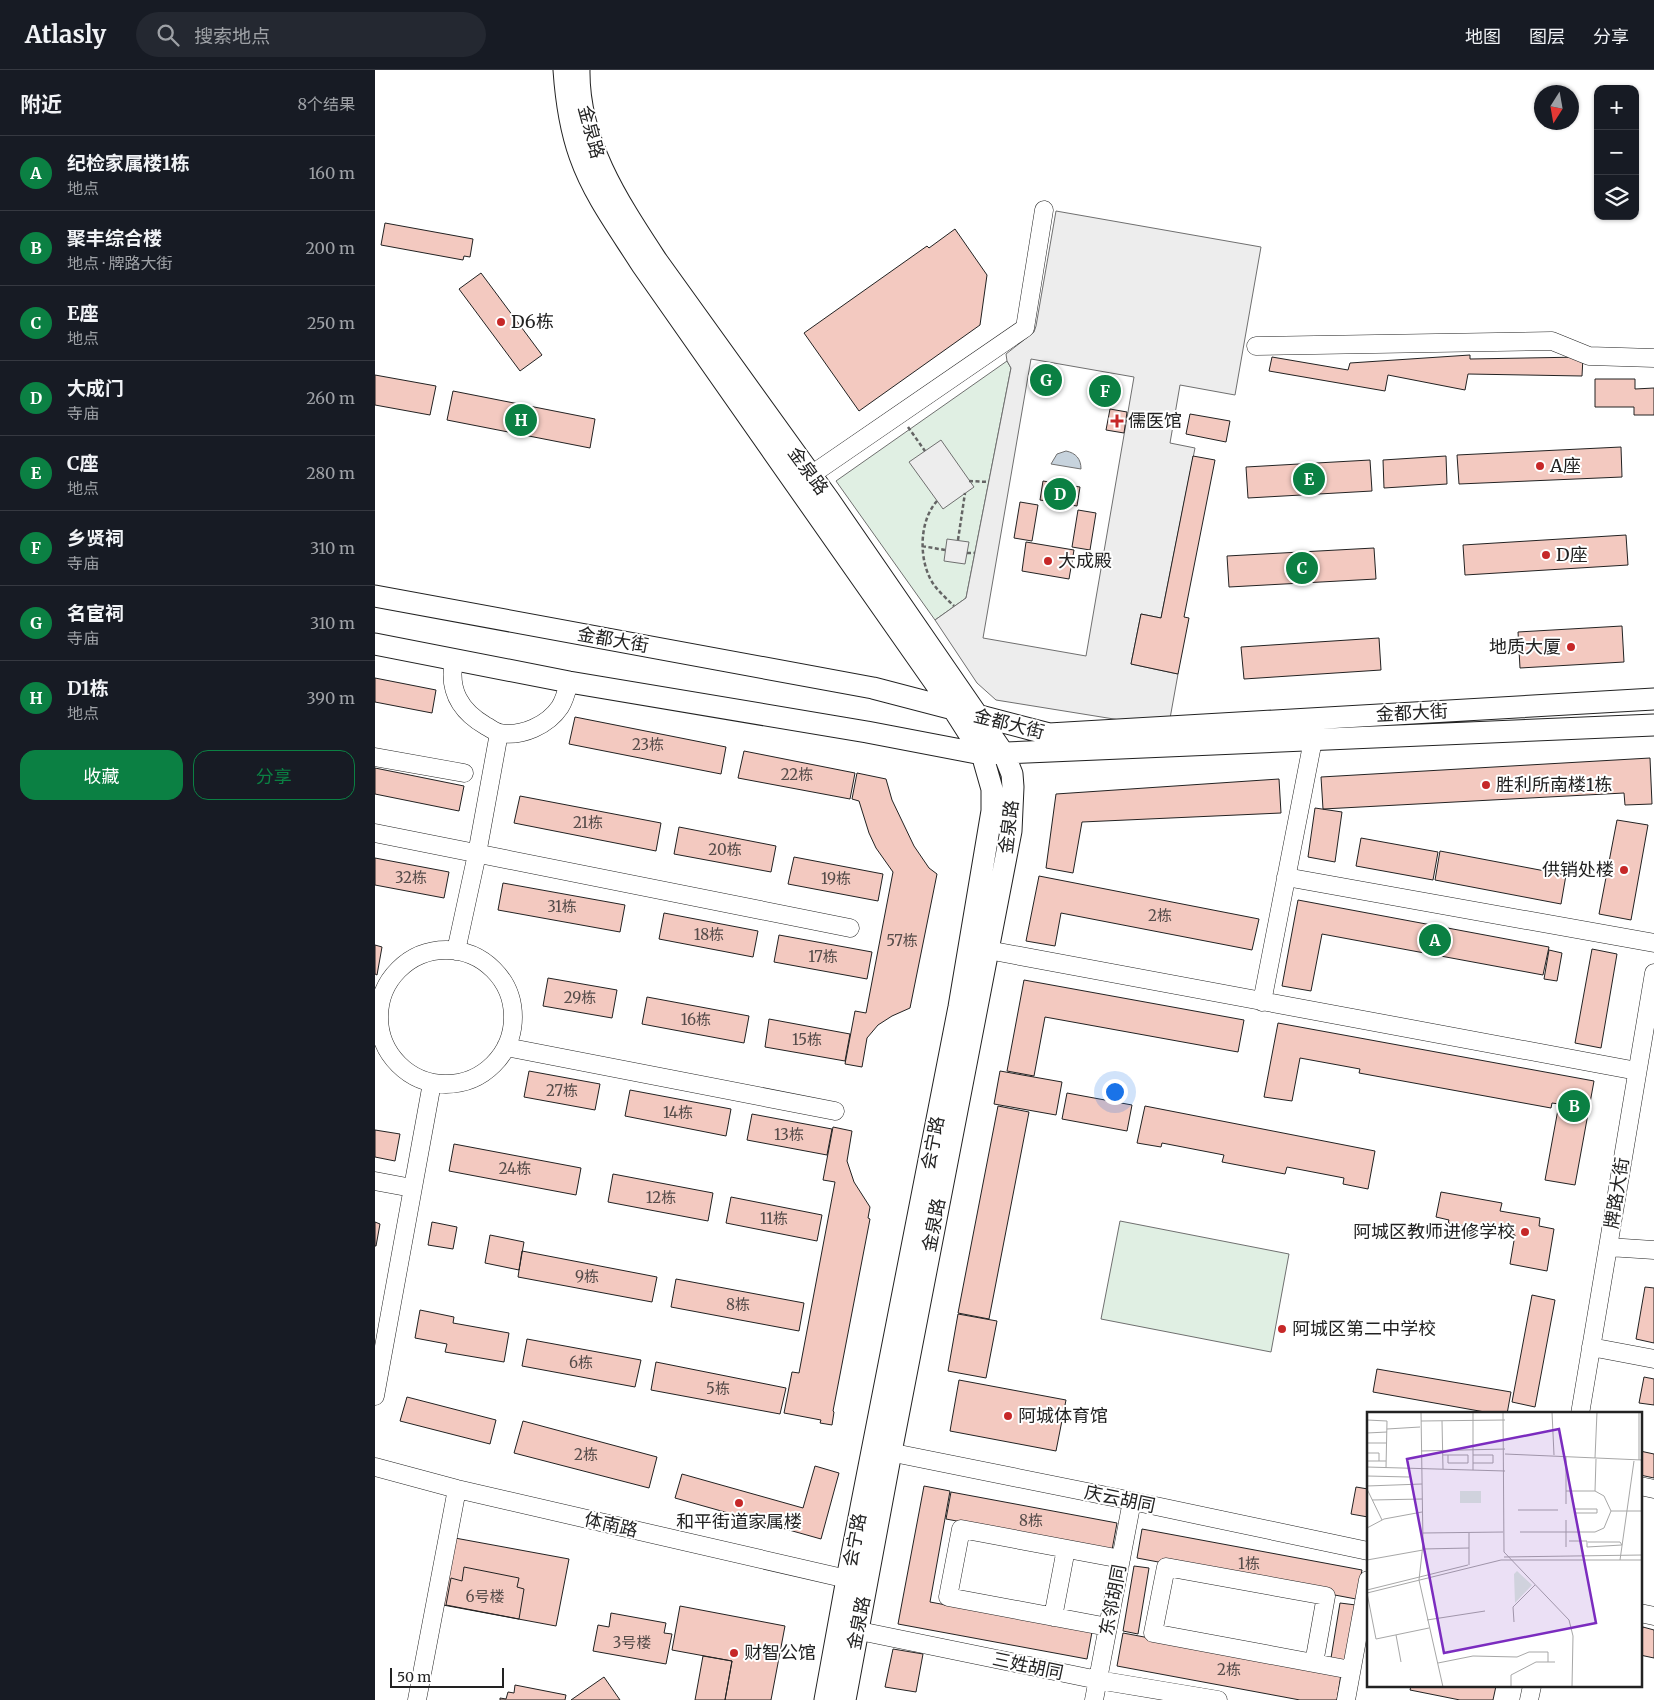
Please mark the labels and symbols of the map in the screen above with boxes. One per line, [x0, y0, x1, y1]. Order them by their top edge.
north arrow [1534, 85, 1579, 130]
street label: 金泉路 [573, 103, 610, 161]
place label: D6栋 [511, 310, 554, 333]
marker: D6栋 [495, 316, 507, 328]
pin: G [1030, 361, 1062, 399]
pin: F [1089, 372, 1121, 410]
pin: H [505, 401, 537, 439]
place label: 儒医馆 [1128, 409, 1182, 432]
marker: 儒医馆 [1110, 414, 1124, 428]
street label: 金泉路 [783, 442, 834, 499]
place label: A座 [1549, 454, 1581, 477]
pin: E [1293, 460, 1325, 498]
marker: A座 [1534, 460, 1546, 472]
pin: D [1044, 475, 1076, 513]
place label: D座 [1556, 543, 1588, 566]
place label: 大成殿 [1058, 549, 1112, 572]
pin: C [1286, 549, 1318, 587]
marker: D座 [1540, 549, 1552, 561]
marker: 大成殿 [1042, 555, 1054, 567]
street label: 金都大街 [576, 622, 651, 657]
place label: 地质大厦 [1489, 635, 1561, 658]
marker: 地质大厦 [1565, 641, 1577, 653]
street label: 金都大街 [1375, 699, 1449, 726]
street label: 金都大街 [971, 704, 1047, 743]
house number: 23栋 [632, 735, 664, 754]
house number: 22栋 [781, 765, 813, 784]
place label: 胜利所南楼1栋 [1496, 773, 1612, 796]
marker: 胜利所南楼1栋 [1480, 779, 1492, 791]
street label: 金泉路 [994, 799, 1023, 855]
house number: 21栋 [573, 813, 603, 832]
house number: 20栋 [708, 840, 742, 859]
place label: 供销处楼 [1542, 858, 1614, 881]
marker: 供销处楼 [1618, 864, 1630, 876]
house number: 32栋 [395, 868, 427, 887]
house number: 19栋 [821, 869, 851, 888]
house number: 31栋 [547, 897, 577, 916]
house number: 2栋 [1148, 906, 1172, 925]
pin: A [1419, 921, 1451, 959]
house number: 18栋 [694, 925, 724, 944]
house number: 57栋 [886, 931, 918, 950]
house number: 17栋 [808, 947, 838, 966]
house number: 29栋 [564, 988, 596, 1007]
house number: 16栋 [681, 1010, 711, 1029]
house number: 15栋 [792, 1030, 822, 1049]
your location [1102, 1079, 1128, 1105]
house number: 27栋 [546, 1081, 578, 1100]
pin: B [1558, 1087, 1590, 1125]
house number: 14栋 [663, 1103, 693, 1122]
street label: 会宁路 [916, 1114, 949, 1172]
house number: 13栋 [774, 1125, 804, 1144]
street label: 牌路大街 [1600, 1156, 1633, 1230]
house number: 24栋 [499, 1159, 531, 1178]
house number: 12栋 [646, 1188, 676, 1207]
street label: 金泉路 [917, 1196, 950, 1254]
house number: 11栋 [760, 1209, 788, 1228]
place label: 阿城区教师进修学校 [1353, 1220, 1515, 1243]
marker: 阿城区教师进修学校 [1519, 1226, 1531, 1238]
house number: 9栋 [575, 1267, 599, 1286]
house number: 8栋 [726, 1295, 750, 1314]
place label: 阿城区第二中学校 [1292, 1317, 1436, 1340]
marker: 阿城区第二中学校 [1276, 1323, 1288, 1335]
house number: 6栋 [569, 1353, 593, 1372]
house number: 5栋 [706, 1379, 730, 1398]
place label: 阿城体育馆 [1018, 1404, 1108, 1427]
marker: 阿城体育馆 [1002, 1410, 1014, 1422]
inset map [1367, 1412, 1641, 1688]
house number: 2栋 [574, 1445, 598, 1464]
street label: 庆云胡同 [1082, 1480, 1158, 1517]
marker: 和平街道家属楼 [733, 1497, 745, 1509]
street label: 体南路 [582, 1507, 640, 1542]
place label: 和平街道家属楼 [676, 1510, 802, 1533]
street label: 会宁路 [838, 1511, 871, 1569]
house number: 8栋 [1019, 1511, 1043, 1530]
house number: 1栋 [1238, 1554, 1260, 1573]
street label: 东邻胡同 [1094, 1562, 1131, 1637]
house number: 6号楼 [465, 1587, 505, 1606]
street label: 金泉路 [842, 1594, 875, 1652]
house number: 3号楼 [613, 1633, 651, 1652]
place label: 财智公馆 [744, 1641, 816, 1664]
marker: 财智公馆 [728, 1647, 740, 1659]
street label: 三姓胡同 [990, 1647, 1066, 1684]
house number: 2栋 [1217, 1660, 1241, 1679]
scale bar [390, 1665, 504, 1688]

